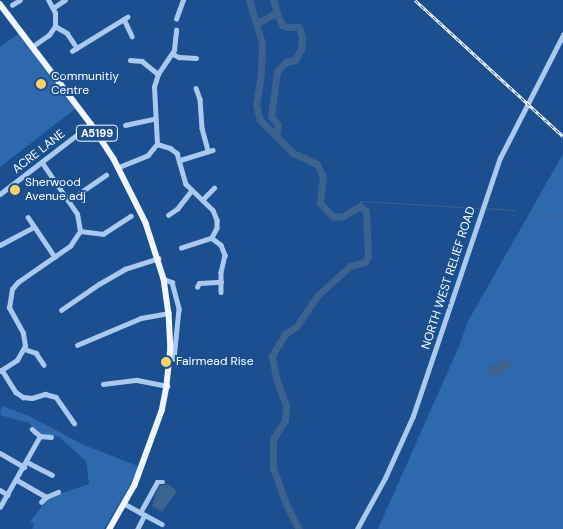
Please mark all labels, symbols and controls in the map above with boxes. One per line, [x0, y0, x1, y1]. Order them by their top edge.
place label: Communitiy Centre [51, 70, 119, 98]
marker: Communitiy Centre [35, 78, 47, 90]
road number: A5199 [76, 125, 118, 142]
street label: ACRE LANE [10, 127, 68, 177]
place label: Sherwood Avenue adj [25, 176, 86, 204]
marker: Sherwood Avenue adj [9, 184, 21, 196]
street label: NORTH WEST RELIEF ROAD [419, 205, 479, 351]
place label: Fairmead Rise [176, 355, 253, 369]
marker: Fairmead Rise [160, 356, 172, 368]

